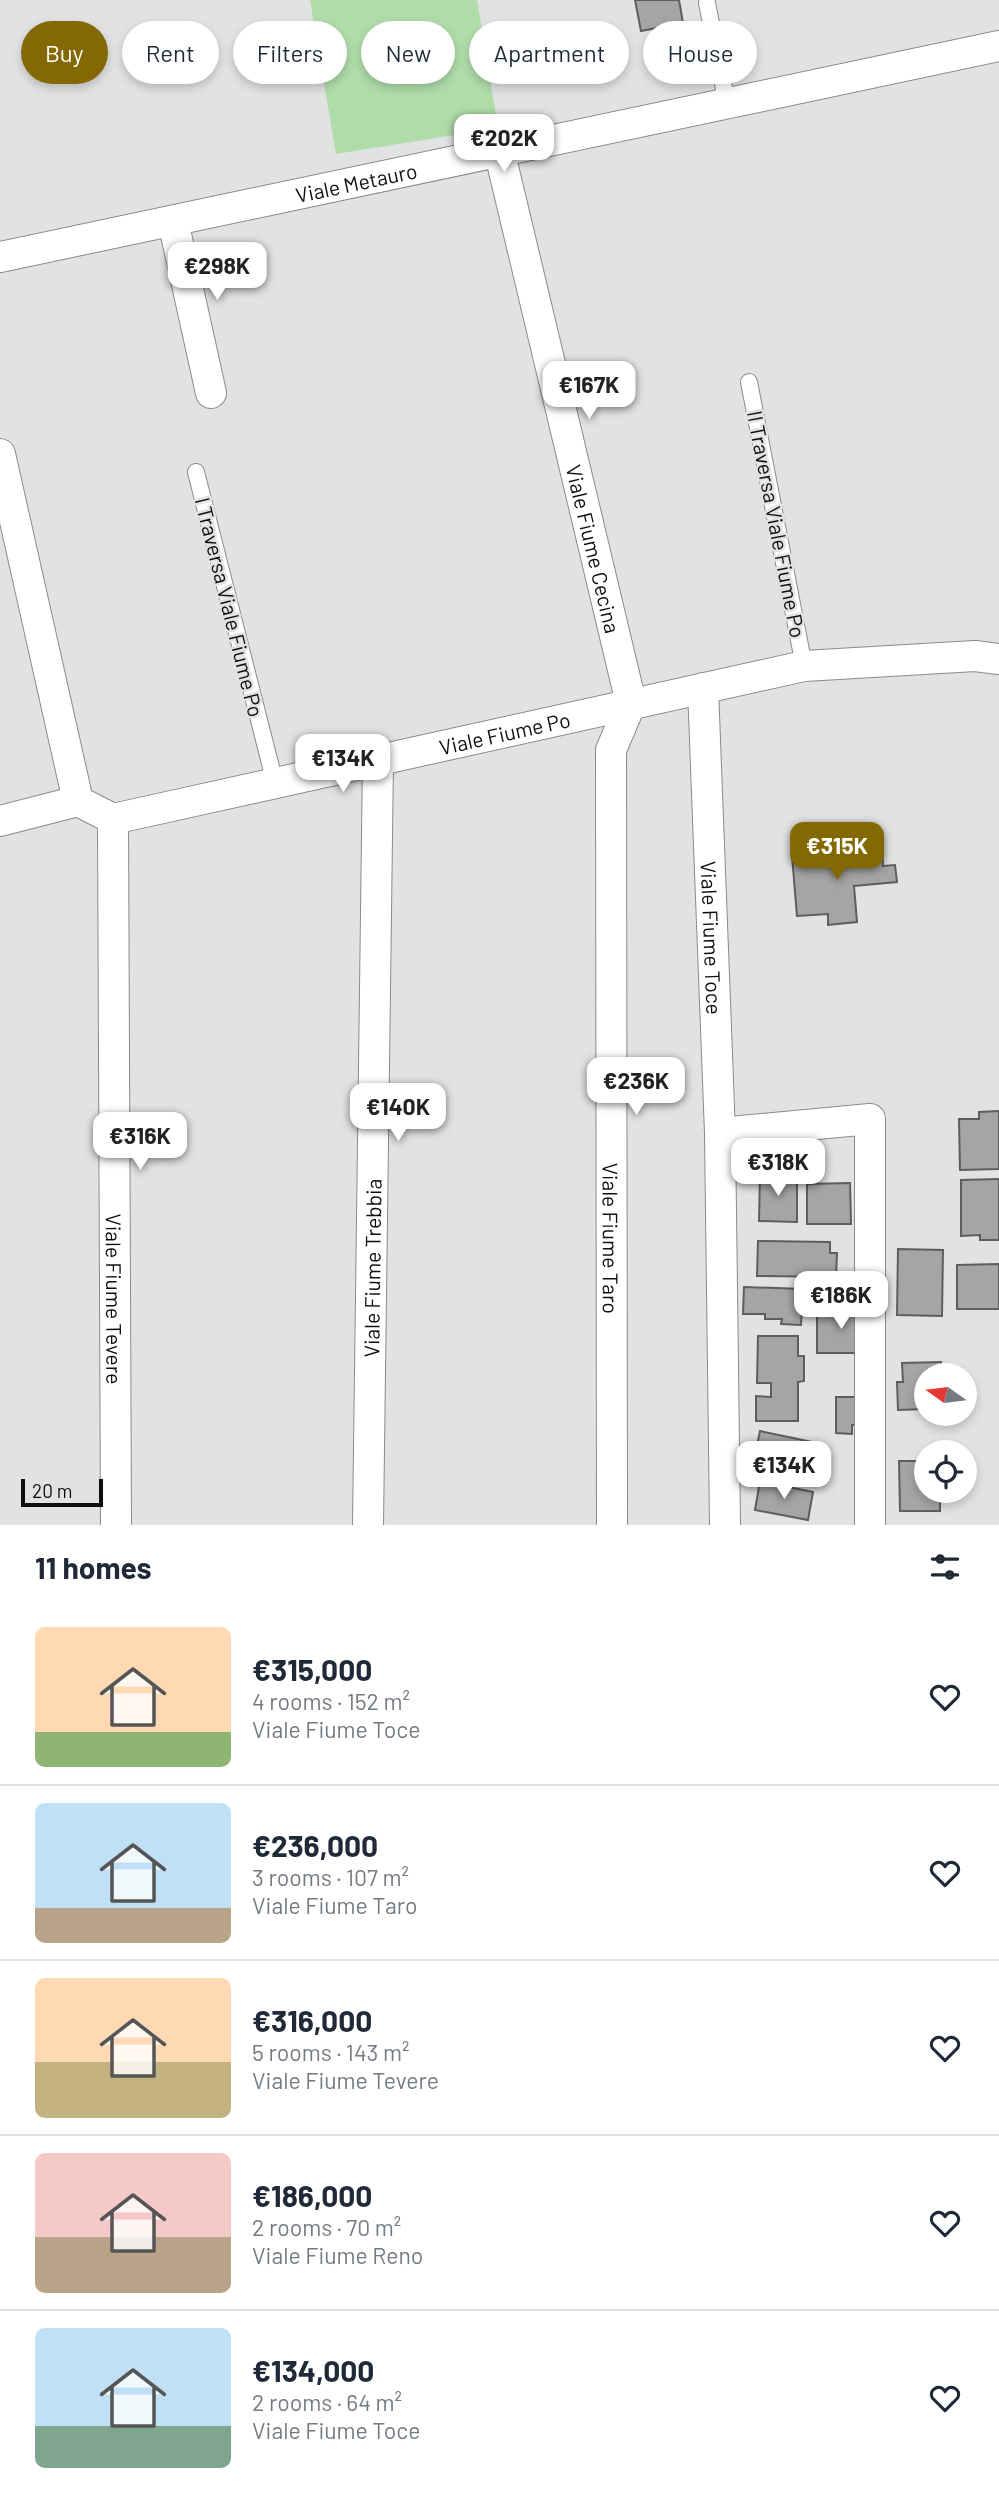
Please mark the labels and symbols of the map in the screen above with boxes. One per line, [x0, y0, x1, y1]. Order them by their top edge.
pin: €202K [455, 114, 553, 174]
street label: Viale Metauro [293, 157, 419, 207]
pin: €298K [168, 243, 266, 302]
pin: €167K [540, 362, 638, 421]
street label: II Traversa Viale Fiume Po [743, 408, 811, 640]
street label: Viale Fiume Cecina [562, 462, 626, 635]
street label: I Traversa Viale Fiume Po [191, 495, 269, 719]
street label: Viale Fiume Po [437, 706, 572, 759]
pin: €134K [294, 734, 392, 794]
pin: €315K [788, 822, 886, 882]
street label: Viale Fiume Toce [697, 860, 728, 1015]
pin: €236K [587, 1058, 685, 1117]
pin: €140K [349, 1084, 447, 1143]
pin: €316K [91, 1112, 189, 1172]
pin: €318K [729, 1138, 827, 1198]
street label: Viale Fiume Taro [599, 1163, 624, 1314]
street label: Viale Fiume Trebbia [358, 1179, 385, 1357]
street label: Viale Fiume Tevere [102, 1213, 128, 1385]
pin: €186K [792, 1272, 890, 1331]
north arrow [914, 1363, 976, 1426]
pin: €134K [735, 1442, 833, 1501]
scale bar [21, 1476, 103, 1508]

